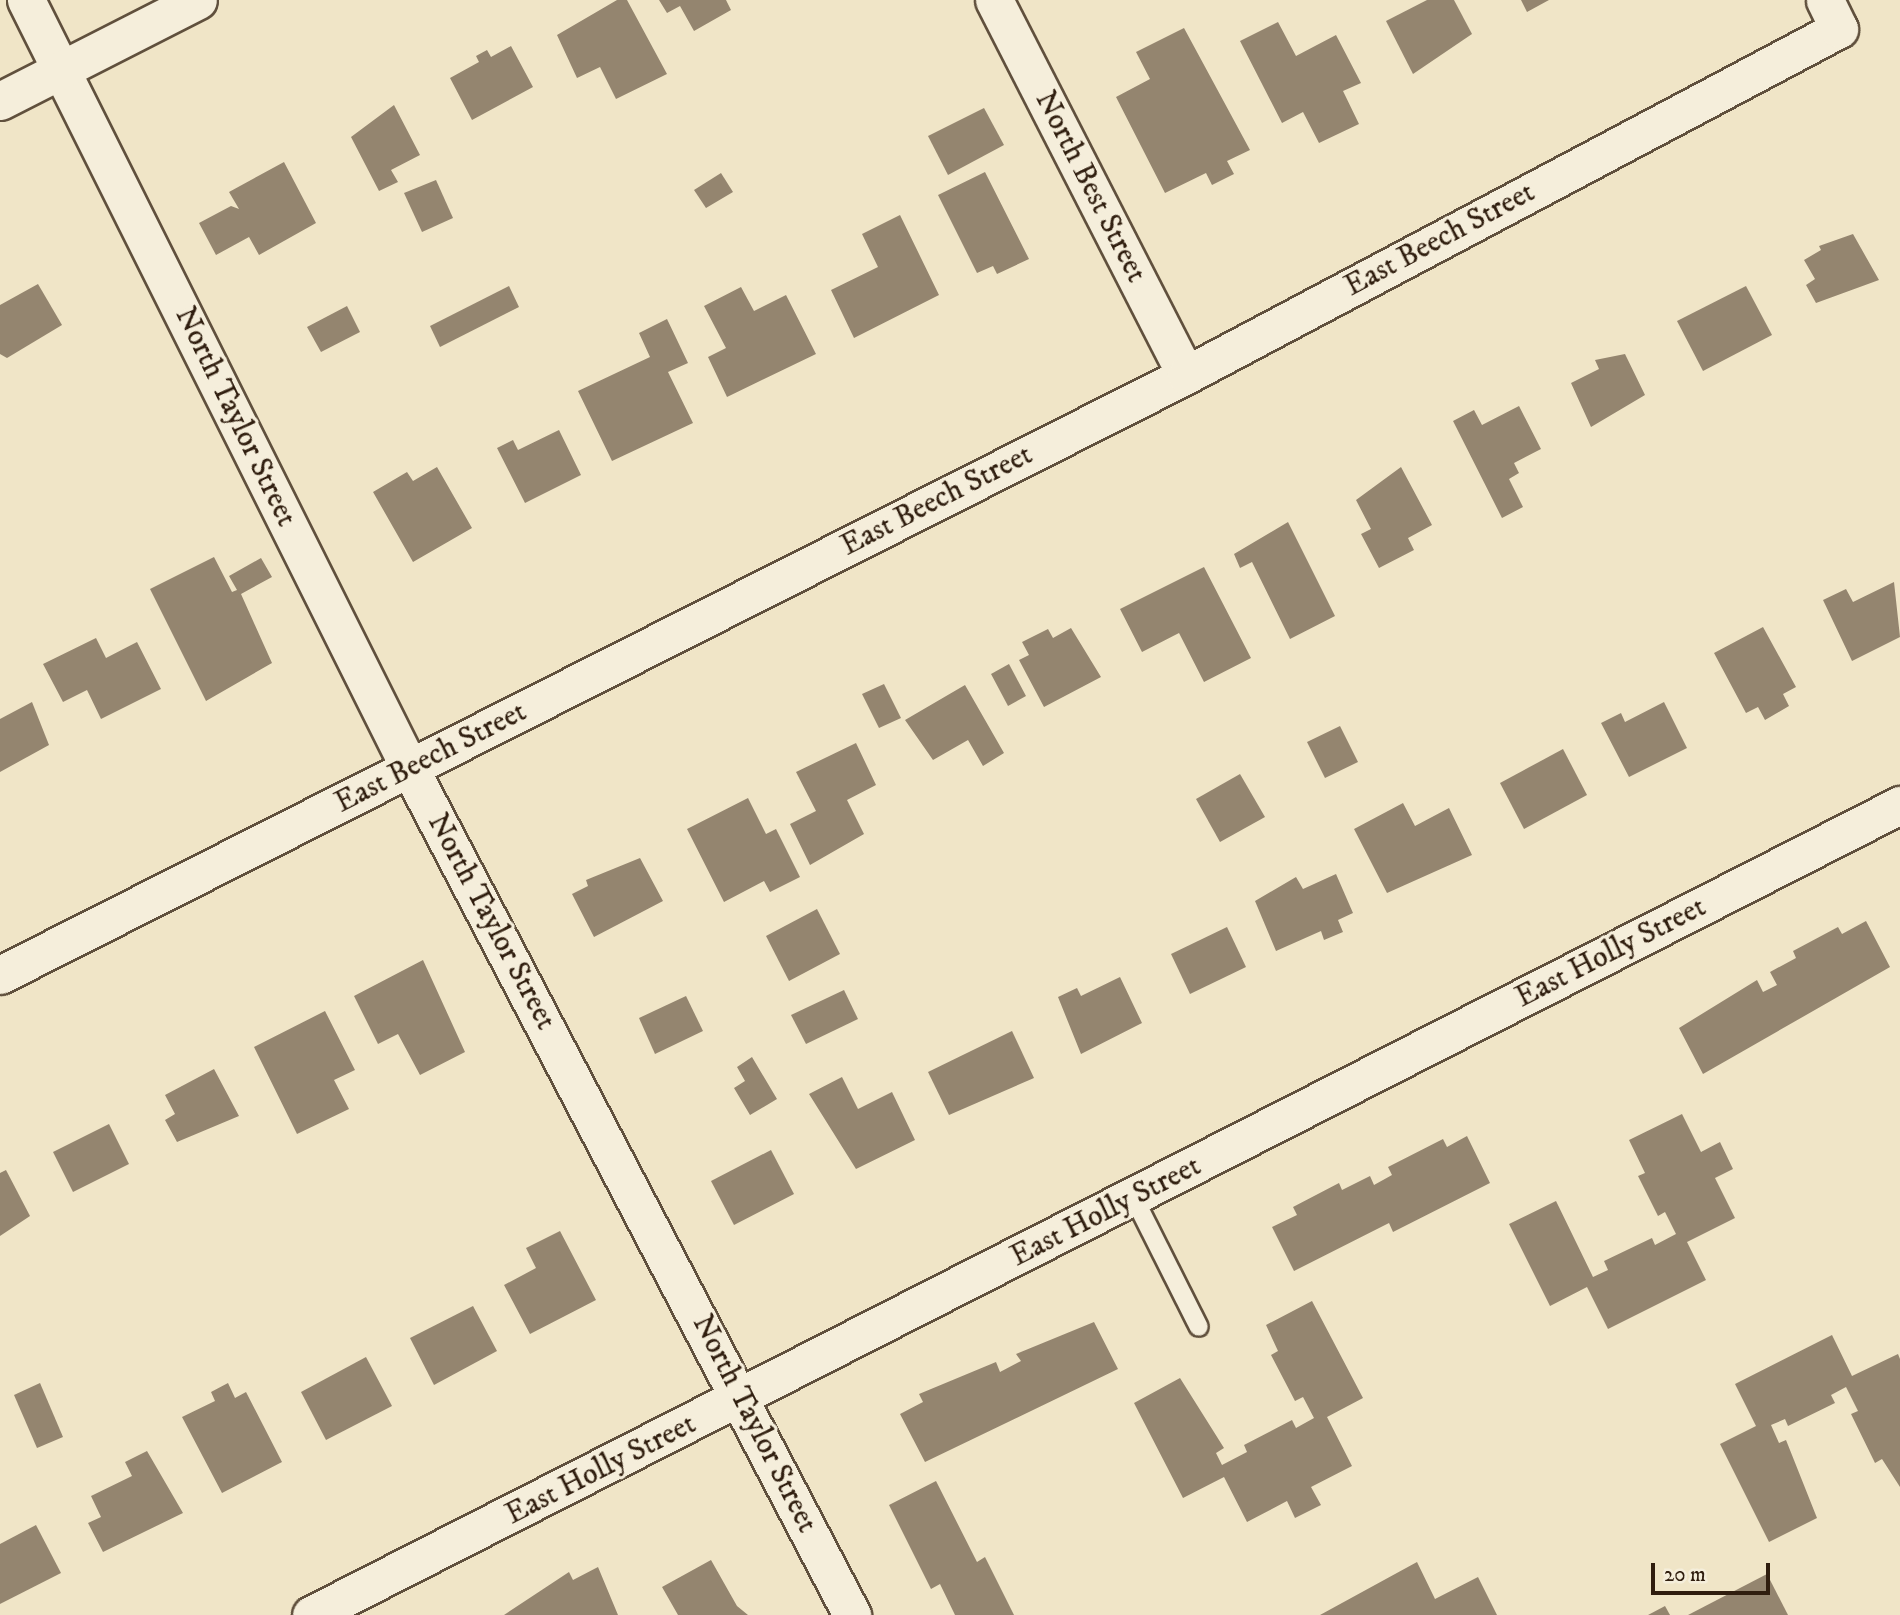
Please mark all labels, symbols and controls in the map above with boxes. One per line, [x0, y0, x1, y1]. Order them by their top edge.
street label: North Best Street [1026, 85, 1154, 289]
street label: East Beech Street [1339, 175, 1541, 305]
street label: North Taylor Street [166, 301, 304, 533]
street label: East Beech Street [835, 437, 1039, 565]
street label: East Beech Street [329, 694, 533, 822]
street label: North Taylor Street [419, 808, 563, 1036]
street label: East Holly Street [1510, 890, 1712, 1016]
street label: East Holly Street [1005, 1149, 1207, 1275]
street label: North Taylor Street [684, 1309, 824, 1539]
street label: East Holly Street [500, 1407, 702, 1533]
scale bar [1655, 1548, 1774, 1592]
text: 20 m [1664, 1562, 1706, 1588]

